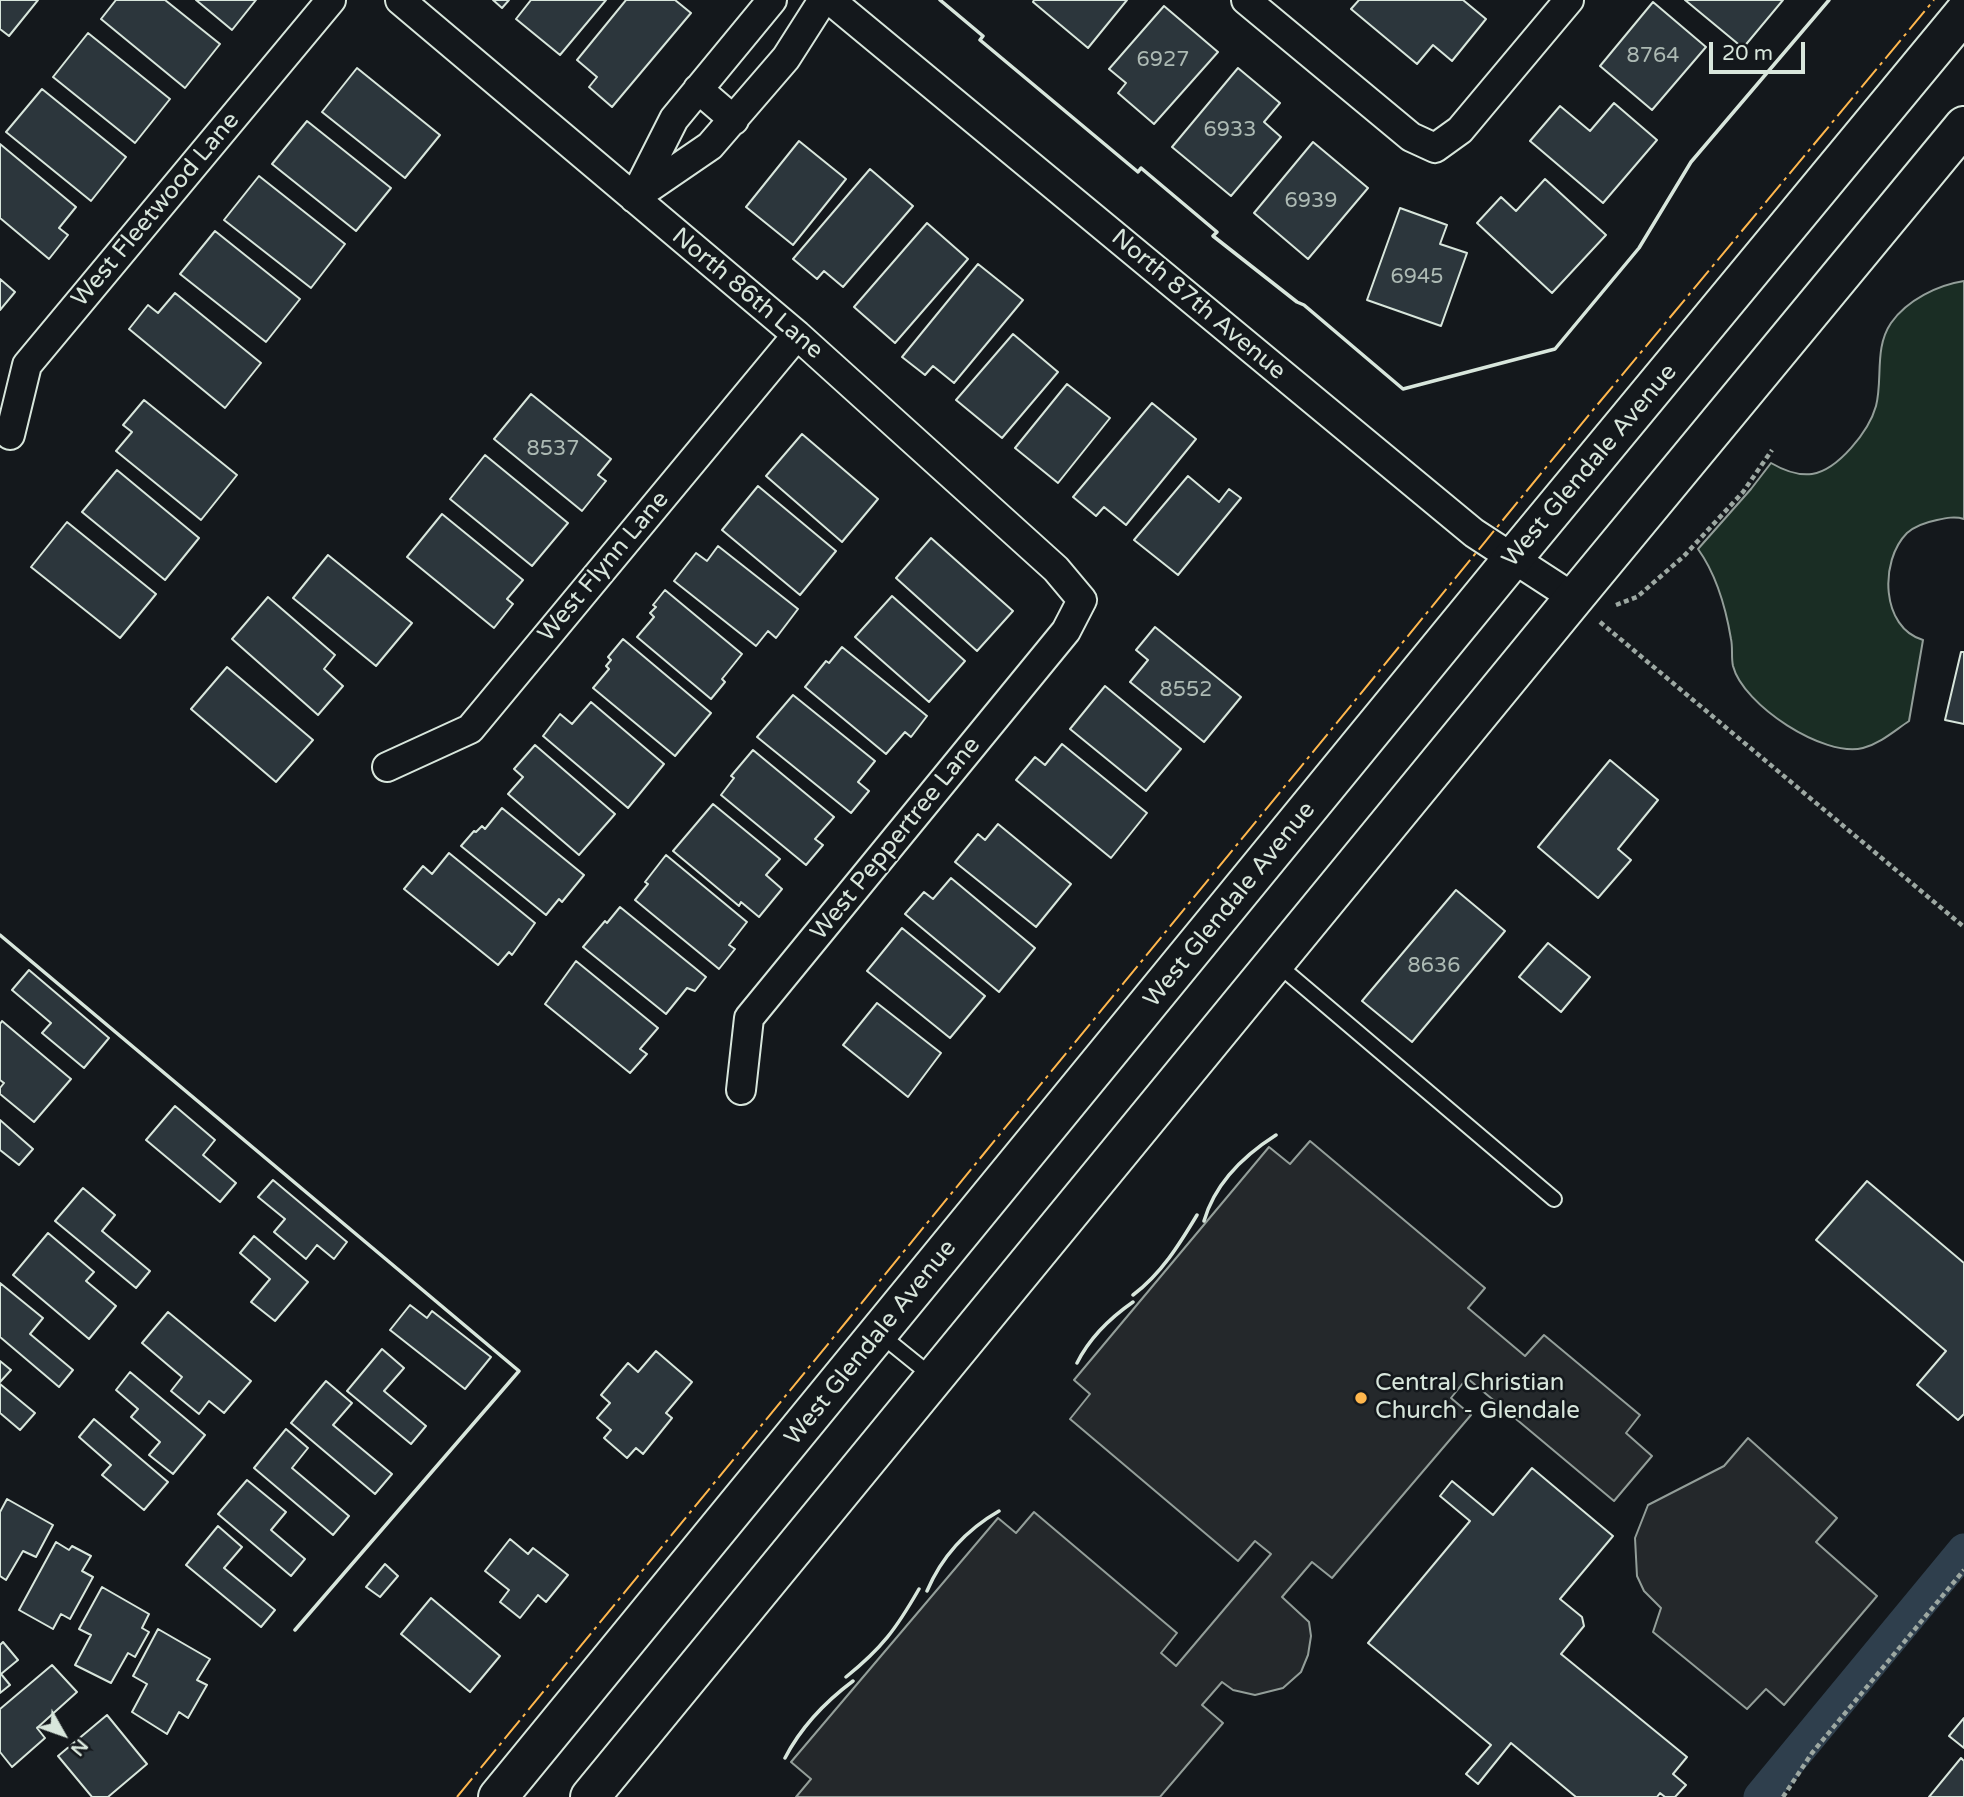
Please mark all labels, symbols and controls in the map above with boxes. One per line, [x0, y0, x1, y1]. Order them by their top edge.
scale bar [1712, 28, 1808, 72]
text: 20 m [1722, 41, 1773, 66]
house number: 8764 [1627, 43, 1679, 69]
house number: 6927 [1137, 47, 1189, 73]
street label: West Fleetwood Lane [66, 107, 246, 313]
house number: 6933 [1204, 117, 1256, 143]
house number: 6939 [1285, 188, 1337, 214]
street label: North 86th Lane [666, 222, 828, 366]
street label: North 87th Avenue [1105, 224, 1291, 386]
house number: 6945 [1391, 264, 1443, 290]
street label: West Glendale Avenue [1497, 359, 1683, 573]
house number: 8537 [527, 436, 579, 462]
street label: West Flynn Lane [533, 486, 675, 648]
house number: 8552 [1160, 677, 1212, 703]
street label: West Peppertree Lane [805, 732, 987, 946]
street label: West Glendale Avenue [1138, 796, 1322, 1014]
house number: 8636 [1408, 953, 1460, 979]
street label: West Glendale Avenue [779, 1234, 963, 1452]
place label: Central Christian Church - Glendale [1375, 1370, 1580, 1426]
marker: Central Christian Church - Glendale [1353, 1390, 1369, 1406]
north arrow [28, 1699, 98, 1769]
text: N [66, 1735, 92, 1760]

